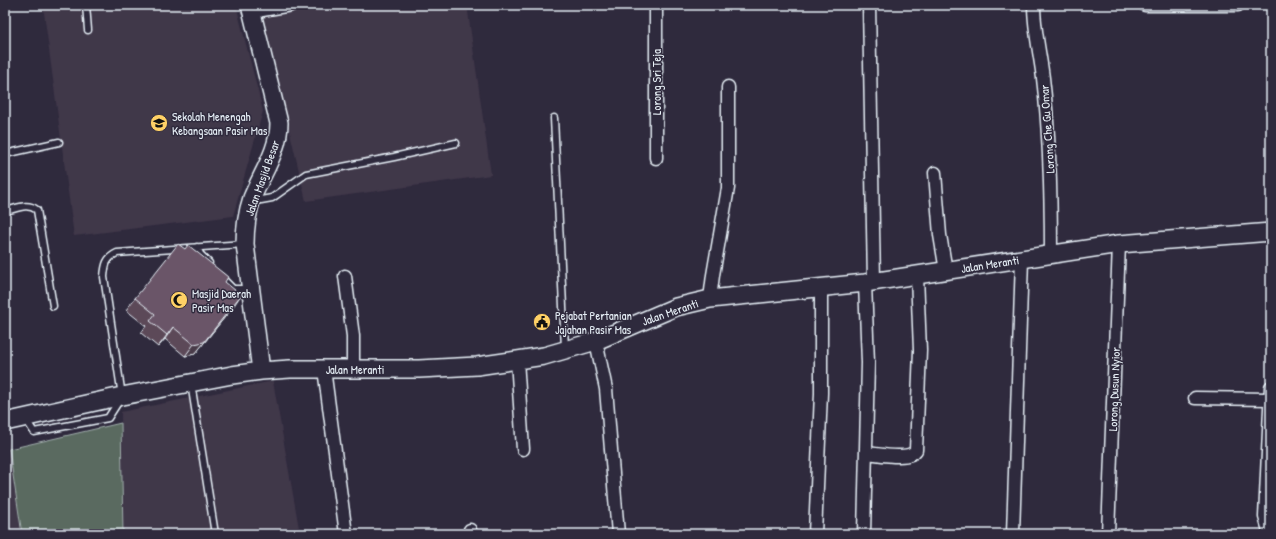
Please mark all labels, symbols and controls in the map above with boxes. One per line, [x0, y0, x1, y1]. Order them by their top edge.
street label: Lorong Sri Teja [648, 49, 665, 115]
street label: Lorong Che Gu Omar [1035, 84, 1059, 174]
place label: Sekolah Menengah Kebangsaan Pasir Mas [172, 108, 268, 139]
school or university icon: Sekolah Menengah Kebangsaan Pasir Mas [149, 113, 169, 133]
street label: Jalan Masjid Besar [240, 137, 284, 218]
street label: Jalan Meranti [960, 251, 1020, 277]
place label: Masjid Daerah Pasir Mas [192, 285, 251, 316]
mosque icon: Masjid Daerah Pasir Mas [169, 290, 189, 310]
street label: Jalan Meranti [639, 294, 701, 330]
place label: Pejabat Pertanian Jajahan Pasir Mas [555, 307, 632, 338]
public building icon: Pejabat Pertanian Jajahan Pasir Mas [532, 312, 552, 332]
street label: Lorong Dusun Nyior [1104, 346, 1124, 431]
street label: Jalan Meranti [326, 361, 384, 378]

